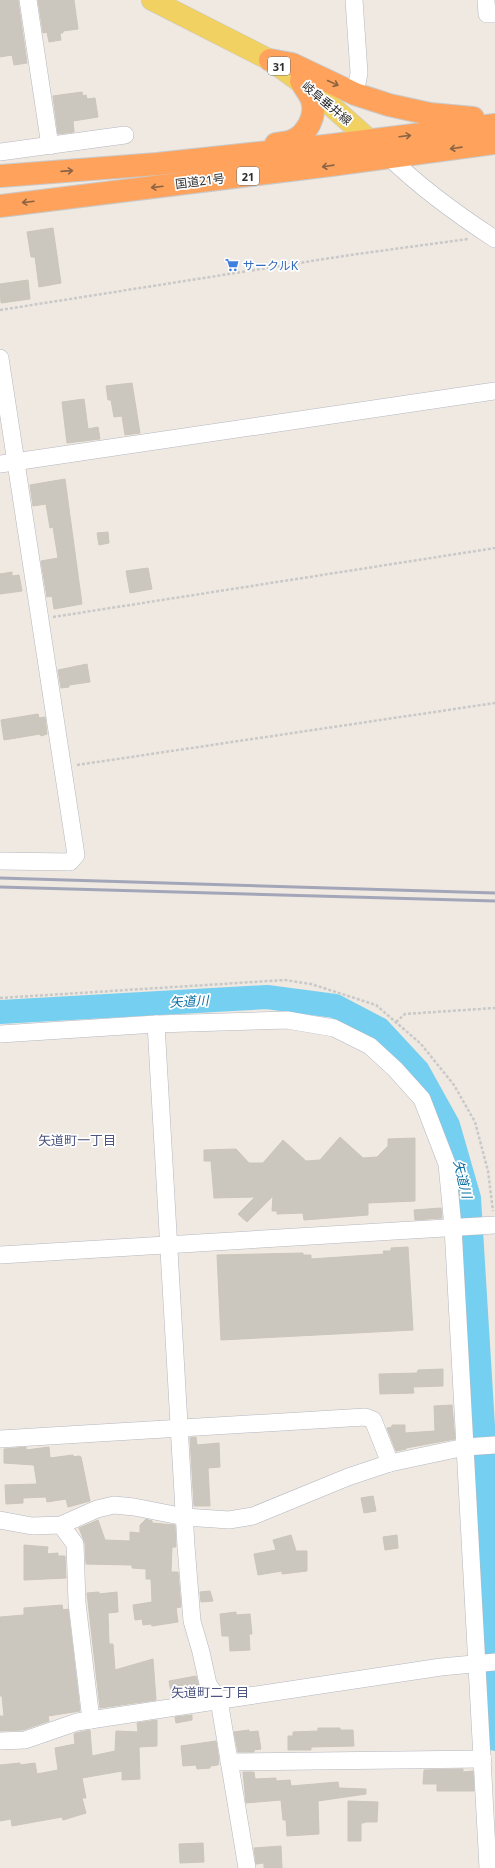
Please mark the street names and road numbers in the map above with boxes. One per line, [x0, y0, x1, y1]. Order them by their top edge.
road number: 31 [268, 57, 290, 75]
street label: 岐阜垂井線 [299, 77, 355, 129]
road number: 21 [237, 167, 259, 185]
street label: 国道21号 [174, 170, 226, 192]

